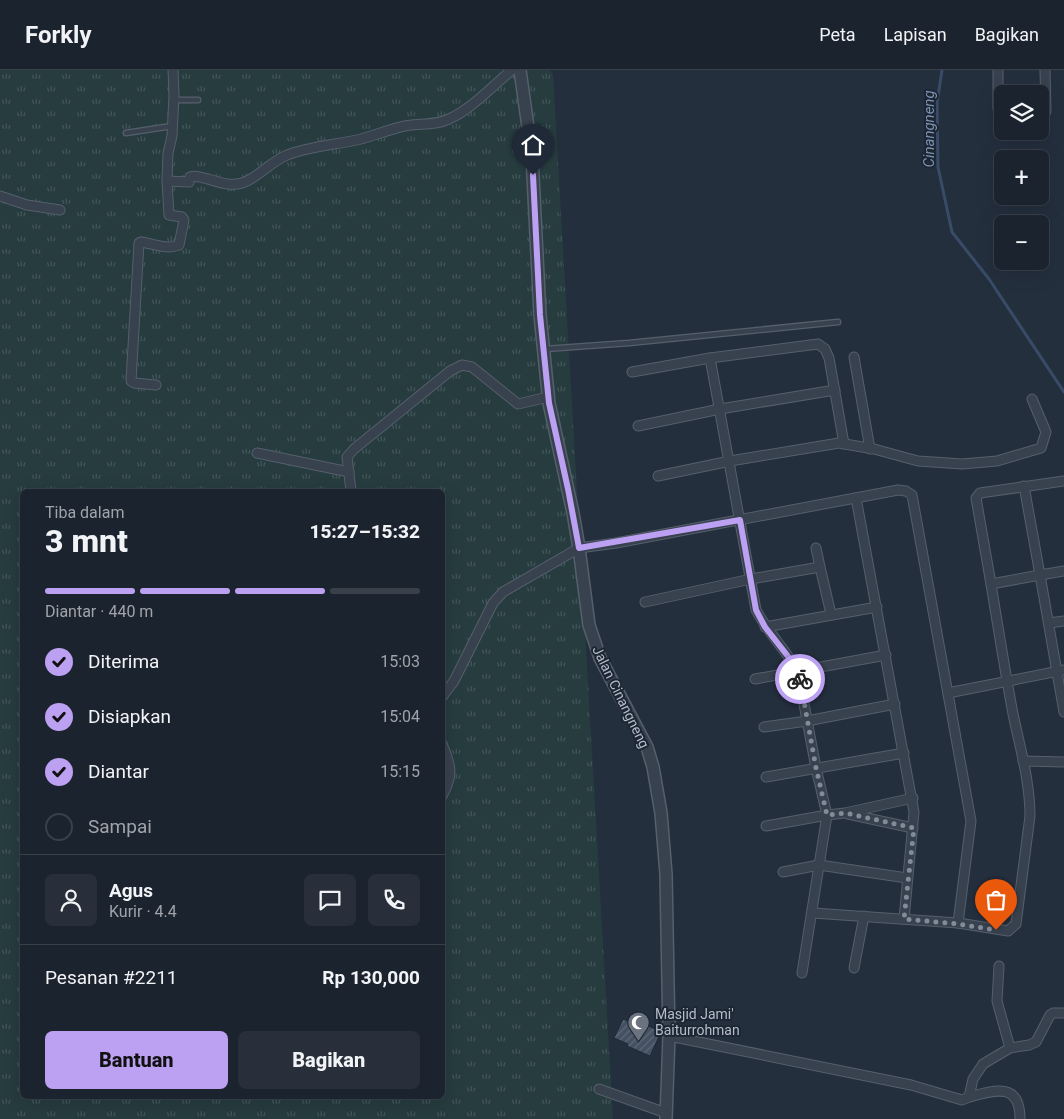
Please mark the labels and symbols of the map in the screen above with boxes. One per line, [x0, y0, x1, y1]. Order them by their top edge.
water label: Cinangneng [920, 90, 938, 168]
pin [512, 124, 554, 175]
street label: Jalan Cinangneng [589, 643, 653, 751]
courier [775, 654, 825, 704]
pin [975, 879, 1017, 930]
place label: Masjid Jami' Baiturrohman [655, 1006, 740, 1038]
mosque icon: Masjid Jami' Baiturrohman [627, 1010, 651, 1041]

